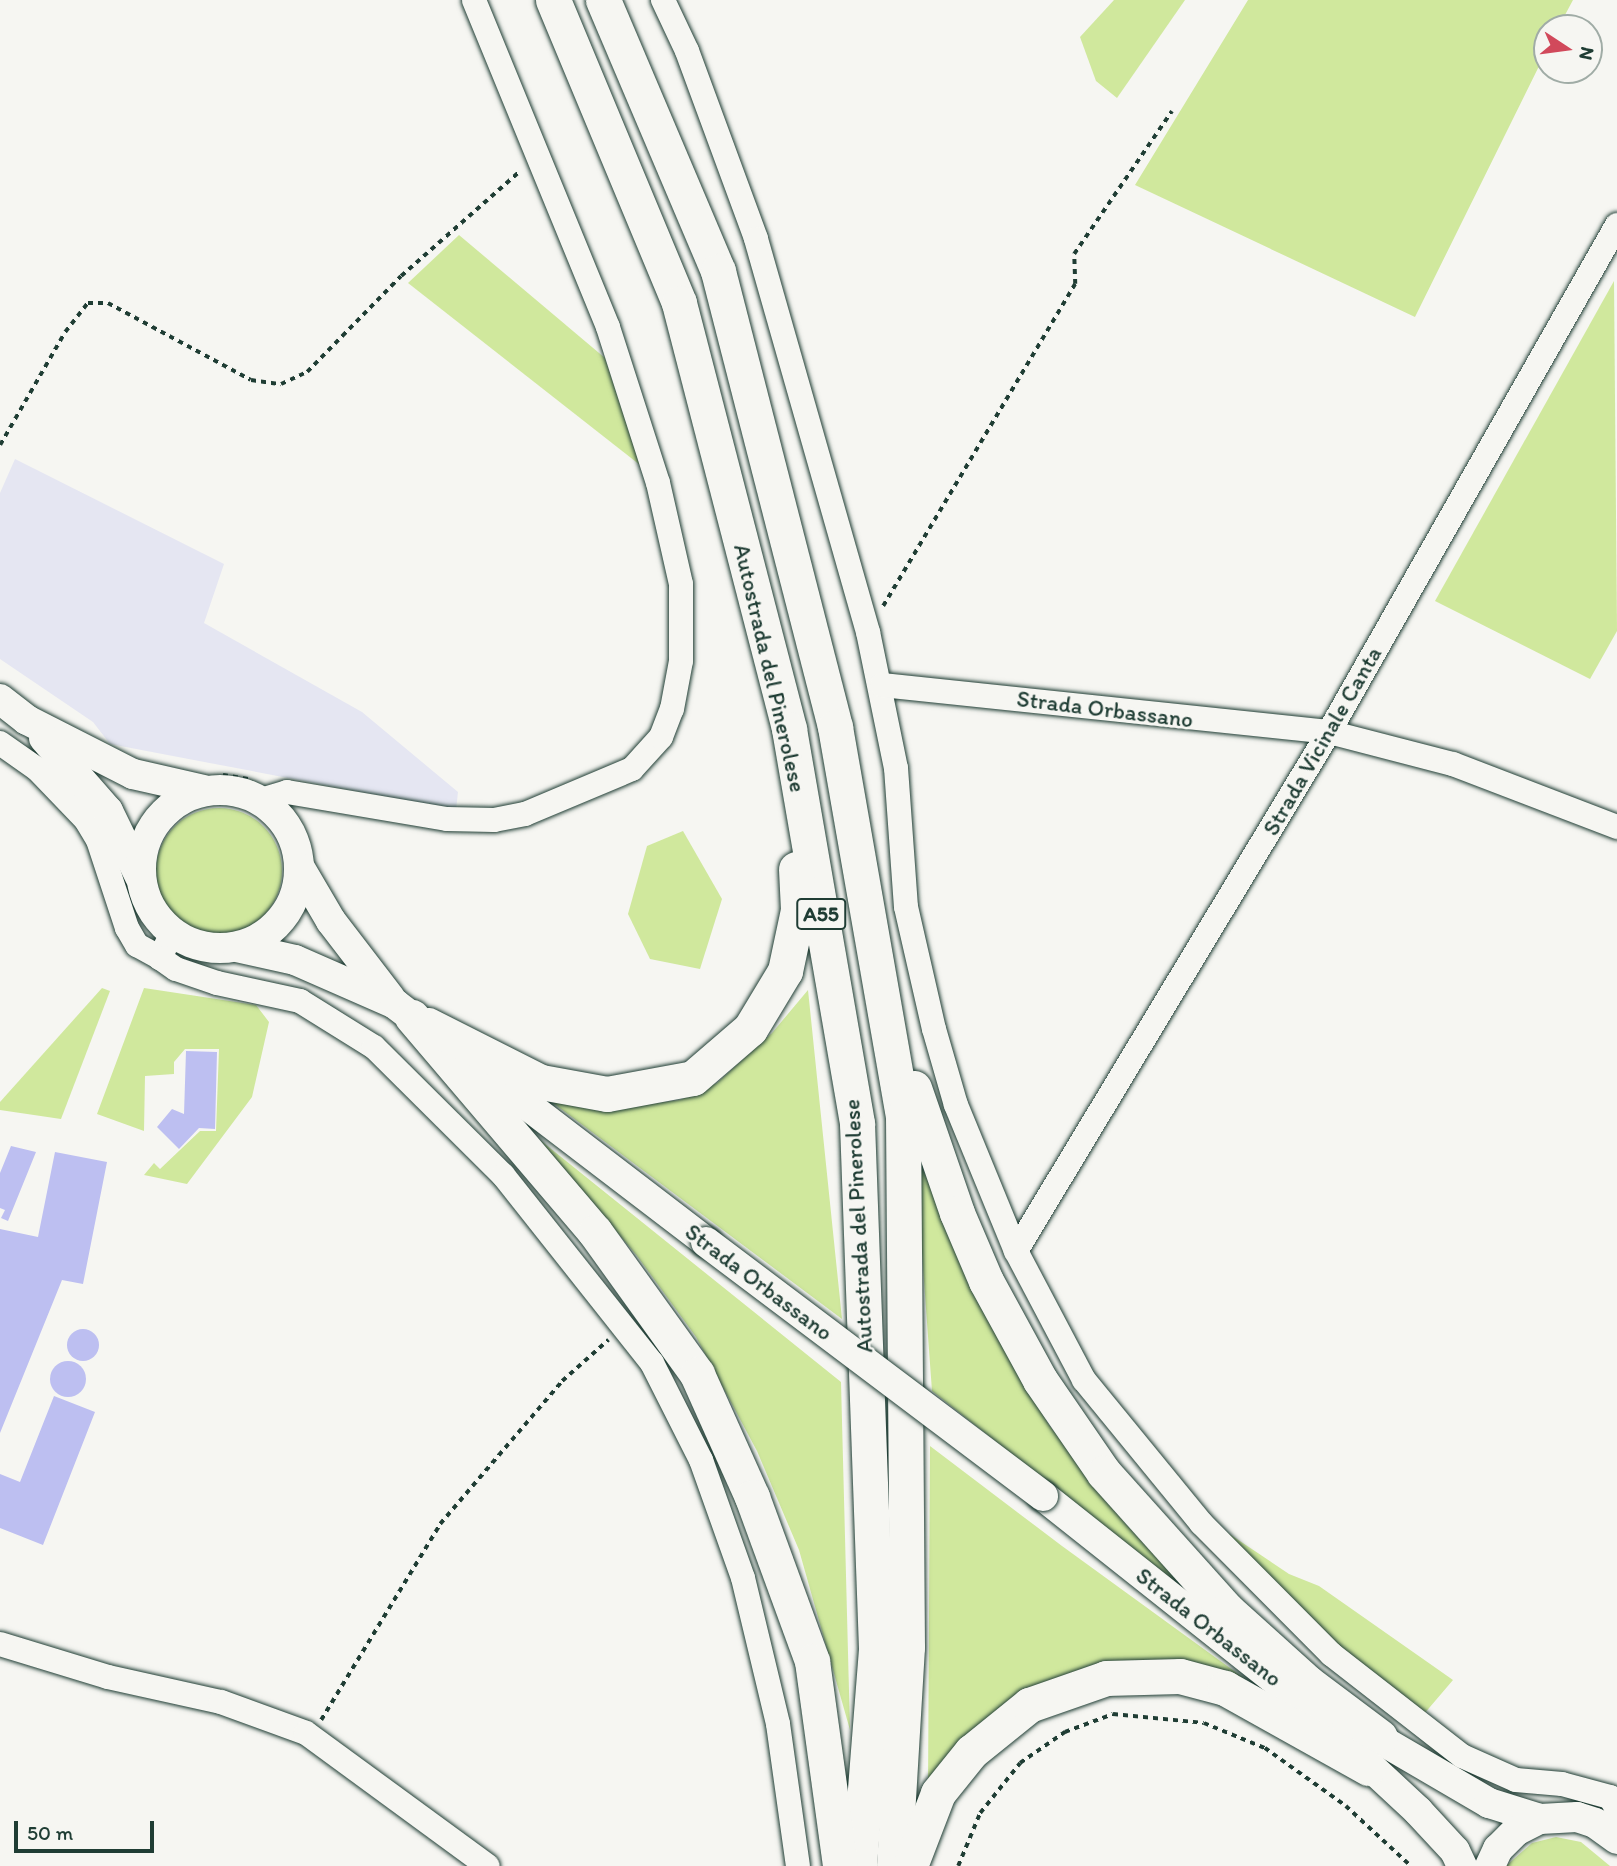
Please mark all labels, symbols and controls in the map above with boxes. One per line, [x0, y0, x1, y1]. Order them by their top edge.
north arrow [1533, 14, 1603, 84]
text: N [1574, 45, 1600, 62]
street label: Autostrada del Pinerolese [728, 541, 812, 795]
street label: Strada Vicinale Canta [1257, 641, 1387, 841]
street label: Strada Orbassano [1016, 685, 1194, 733]
road number: A55 [795, 897, 847, 932]
street label: Autostrada del Pinerolese [838, 1098, 878, 1354]
street label: Strada Orbassano [680, 1218, 838, 1346]
street label: Strada Orbassano [1131, 1562, 1287, 1692]
scale bar [18, 1806, 158, 1850]
text: 50 m [27, 1820, 73, 1845]

